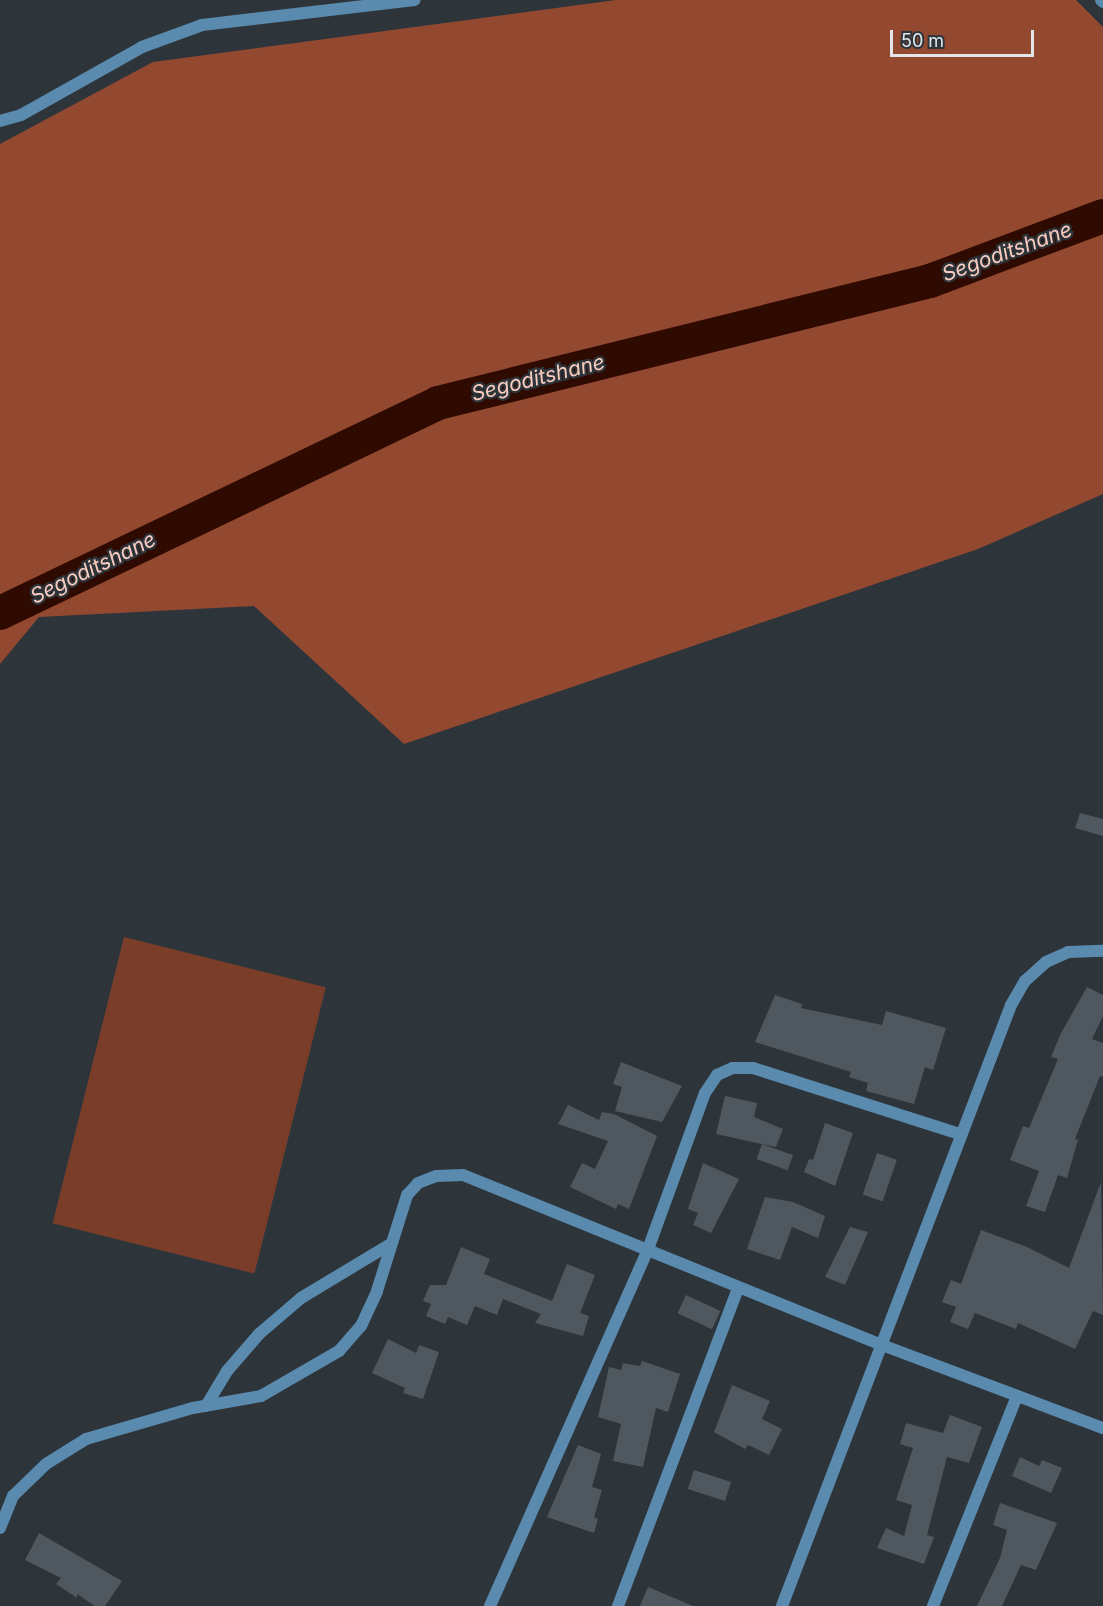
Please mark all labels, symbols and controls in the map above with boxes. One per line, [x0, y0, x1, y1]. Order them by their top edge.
scale bar [893, 18, 1037, 56]
text: 50 m [901, 30, 944, 51]
water label: Segoditshane [939, 217, 1075, 287]
water label: Segoditshane [469, 349, 607, 407]
water label: Segoditshane [26, 527, 160, 609]

